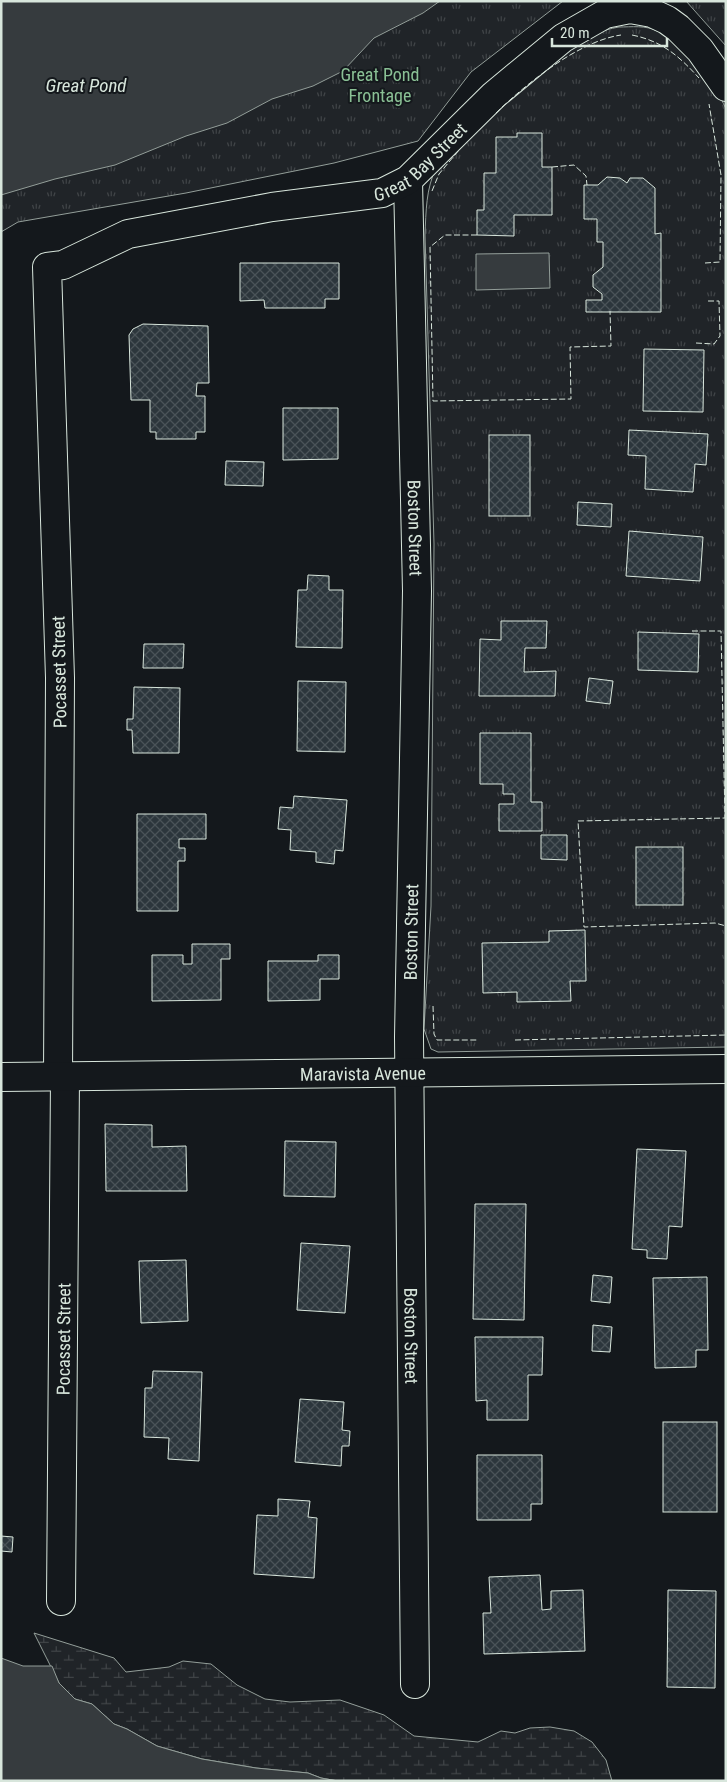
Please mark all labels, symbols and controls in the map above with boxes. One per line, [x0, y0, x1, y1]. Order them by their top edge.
scale bar [552, 15, 667, 47]
text: 20 m [560, 24, 590, 42]
park label: Great Pond Frontage [340, 64, 420, 106]
water label: Great Pond [46, 74, 127, 97]
street label: Great Bay Street [373, 118, 471, 204]
street label: Boston Street [404, 480, 427, 576]
street label: Pocasset Street [48, 616, 70, 728]
street label: Boston Street [400, 884, 422, 980]
street label: Maravista Avenue [300, 1062, 426, 1084]
street label: Pocasset Street [52, 1283, 74, 1395]
street label: Boston Street [401, 1288, 423, 1384]

